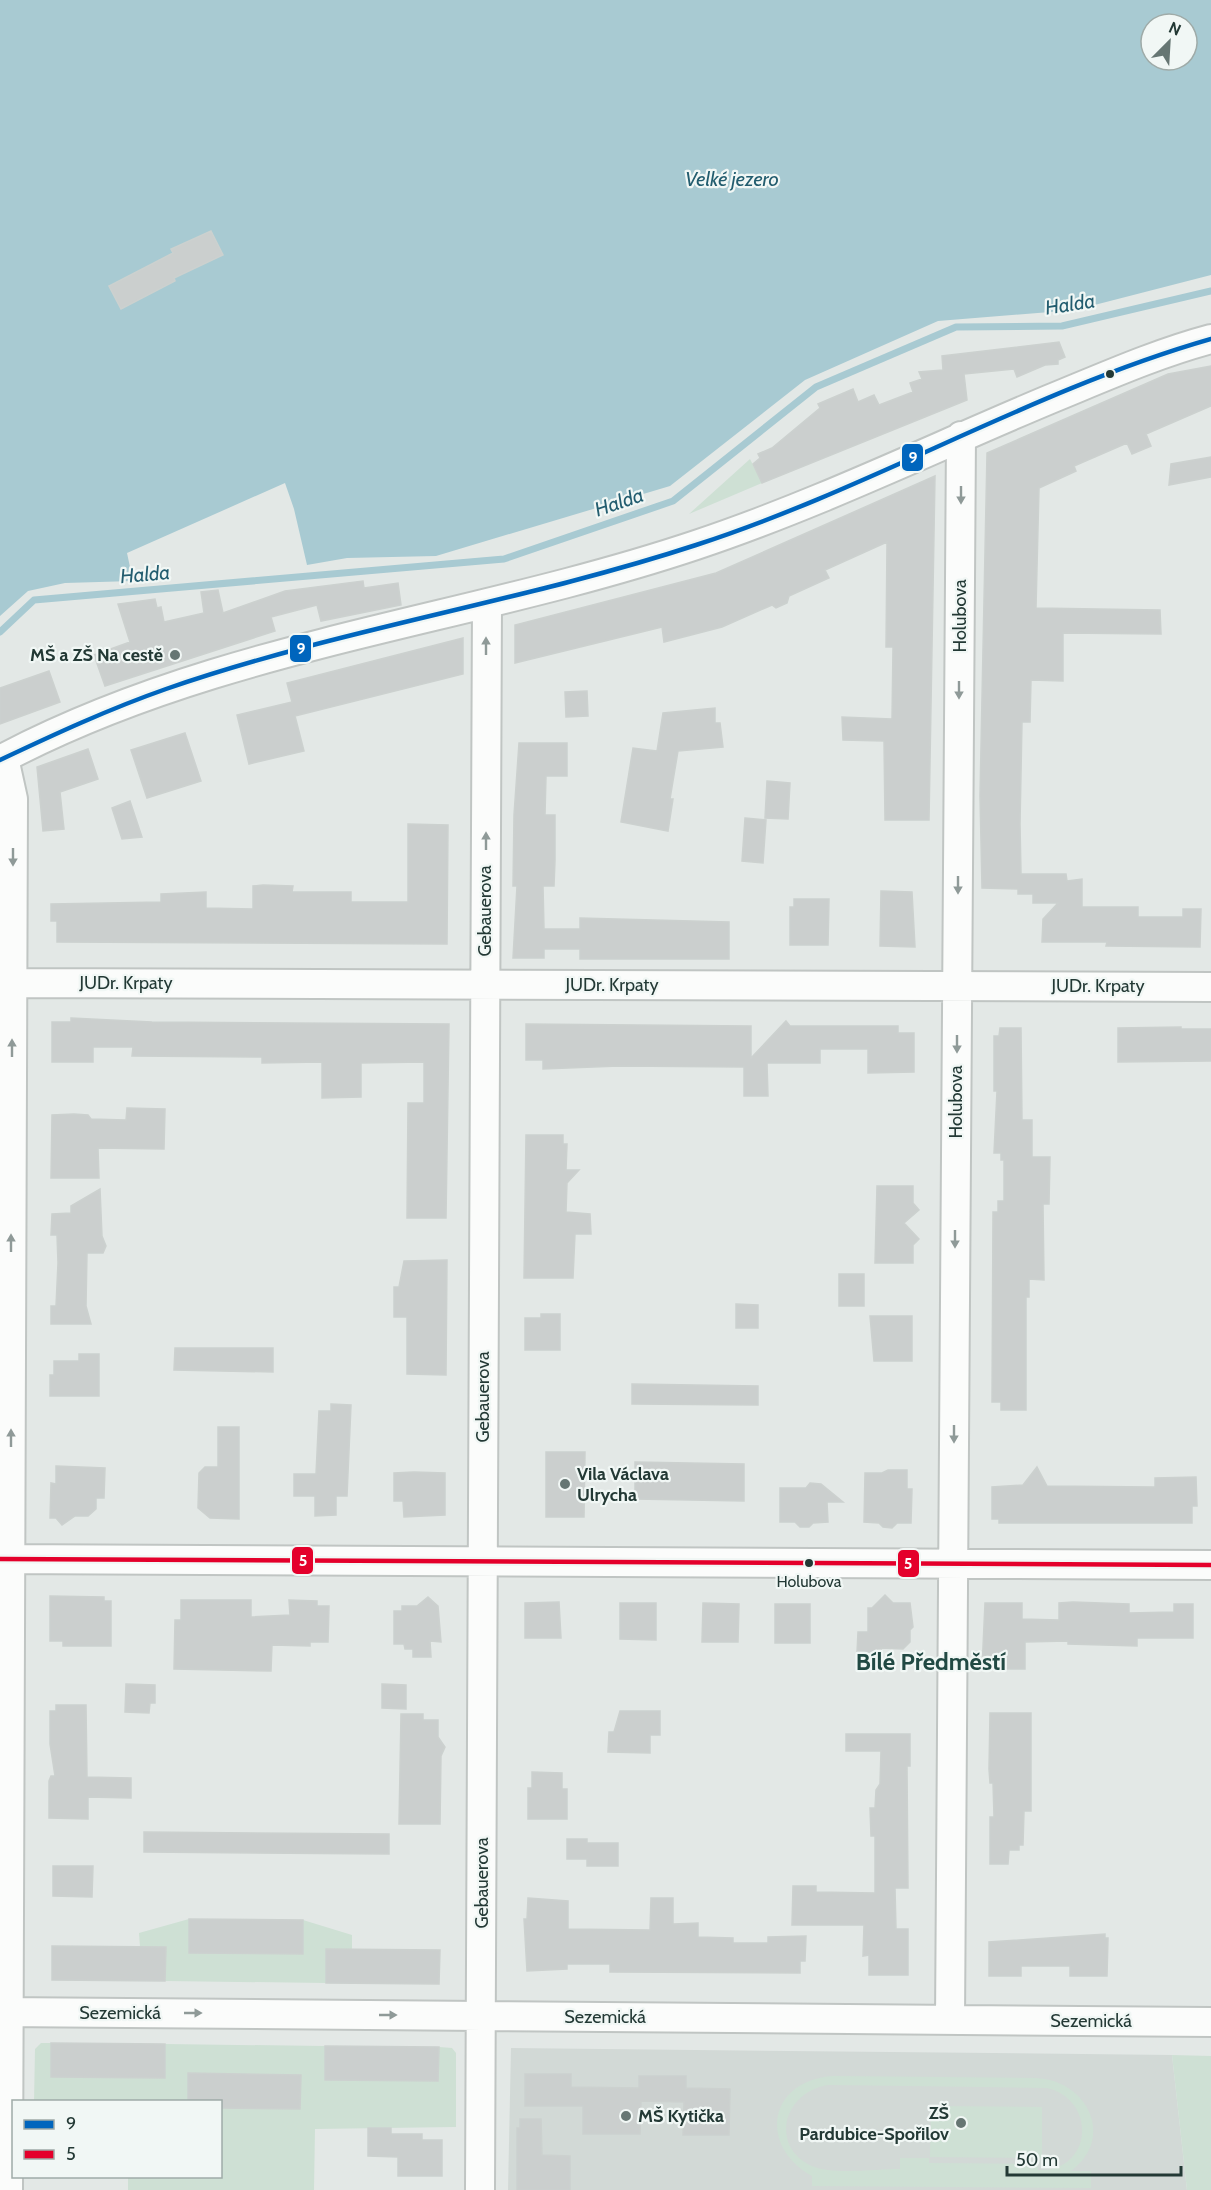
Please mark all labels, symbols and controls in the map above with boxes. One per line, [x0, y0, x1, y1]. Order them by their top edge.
north arrow [1139, 12, 1199, 72]
text: N [1166, 18, 1184, 40]
water label: Velké jezero [685, 167, 779, 191]
water label: Halda [1043, 288, 1097, 320]
unlabelled marker [1104, 368, 1116, 380]
line badge: 9 [901, 443, 924, 472]
text: 9 [909, 448, 918, 467]
water label: Halda [591, 483, 647, 521]
one-way arrow [956, 485, 965, 504]
water label: Halda [119, 560, 171, 588]
street label: Holubova [949, 579, 971, 653]
line badge: 9 [289, 634, 312, 663]
one-way arrow [482, 637, 491, 656]
text: 9 [297, 639, 306, 658]
place label: MŠ a ZŠ Na cestě [30, 644, 163, 666]
marker: MŠ a ZŠ Na cestě [168, 648, 182, 662]
one-way arrow [954, 680, 964, 699]
one-way arrow [481, 832, 491, 851]
one-way arrow [8, 848, 18, 867]
street label: Gebauerova [474, 865, 496, 957]
one-way arrow [953, 875, 963, 894]
street label: JUDr. Krpaty [78, 972, 173, 994]
street label: JUDr. Krpaty [564, 974, 659, 996]
street label: JUDr. Krpaty [1050, 975, 1145, 997]
one-way arrow [952, 1035, 962, 1054]
one-way arrow [7, 1038, 17, 1057]
street label: Holubova [945, 1065, 967, 1139]
one-way arrow [950, 1230, 960, 1249]
one-way arrow [6, 1233, 16, 1252]
street label: Gebauerova [472, 1351, 494, 1443]
one-way arrow [949, 1425, 959, 1444]
one-way arrow [6, 1428, 16, 1447]
place label: Vila Václava Ulrycha [577, 1463, 669, 1506]
marker: Vila Václava Ulrycha [558, 1477, 572, 1491]
line badge: 5 [291, 1546, 314, 1575]
line badge: 5 [897, 1549, 920, 1578]
text: 5 [299, 1551, 307, 1570]
text: 5 [904, 1554, 912, 1573]
marker: Holubova [803, 1557, 815, 1569]
place label: Holubova [776, 1572, 842, 1591]
district label: Bílé Předměstí [856, 1647, 1006, 1676]
street label: Gebauerova [471, 1837, 493, 1929]
street label: Sezemická [79, 2002, 161, 2024]
street label: Sezemická [564, 2006, 646, 2028]
one-way arrow [184, 2009, 203, 2018]
one-way arrow [379, 2010, 398, 2020]
street label: Sezemická [1050, 2010, 1132, 2032]
legend [12, 2100, 222, 2178]
place label: ZŠ Pardubice-Spořilov [799, 2102, 949, 2145]
place label: MŠ Kytička [638, 2105, 724, 2127]
marker: MŠ Kytička [619, 2109, 633, 2123]
text: 9 [66, 2113, 76, 2135]
marker: ZŠ Pardubice-Spořilov [954, 2116, 968, 2130]
scale bar [1007, 2139, 1181, 2177]
text: 5 [66, 2143, 76, 2165]
text: 50 m [1016, 2149, 1058, 2171]

